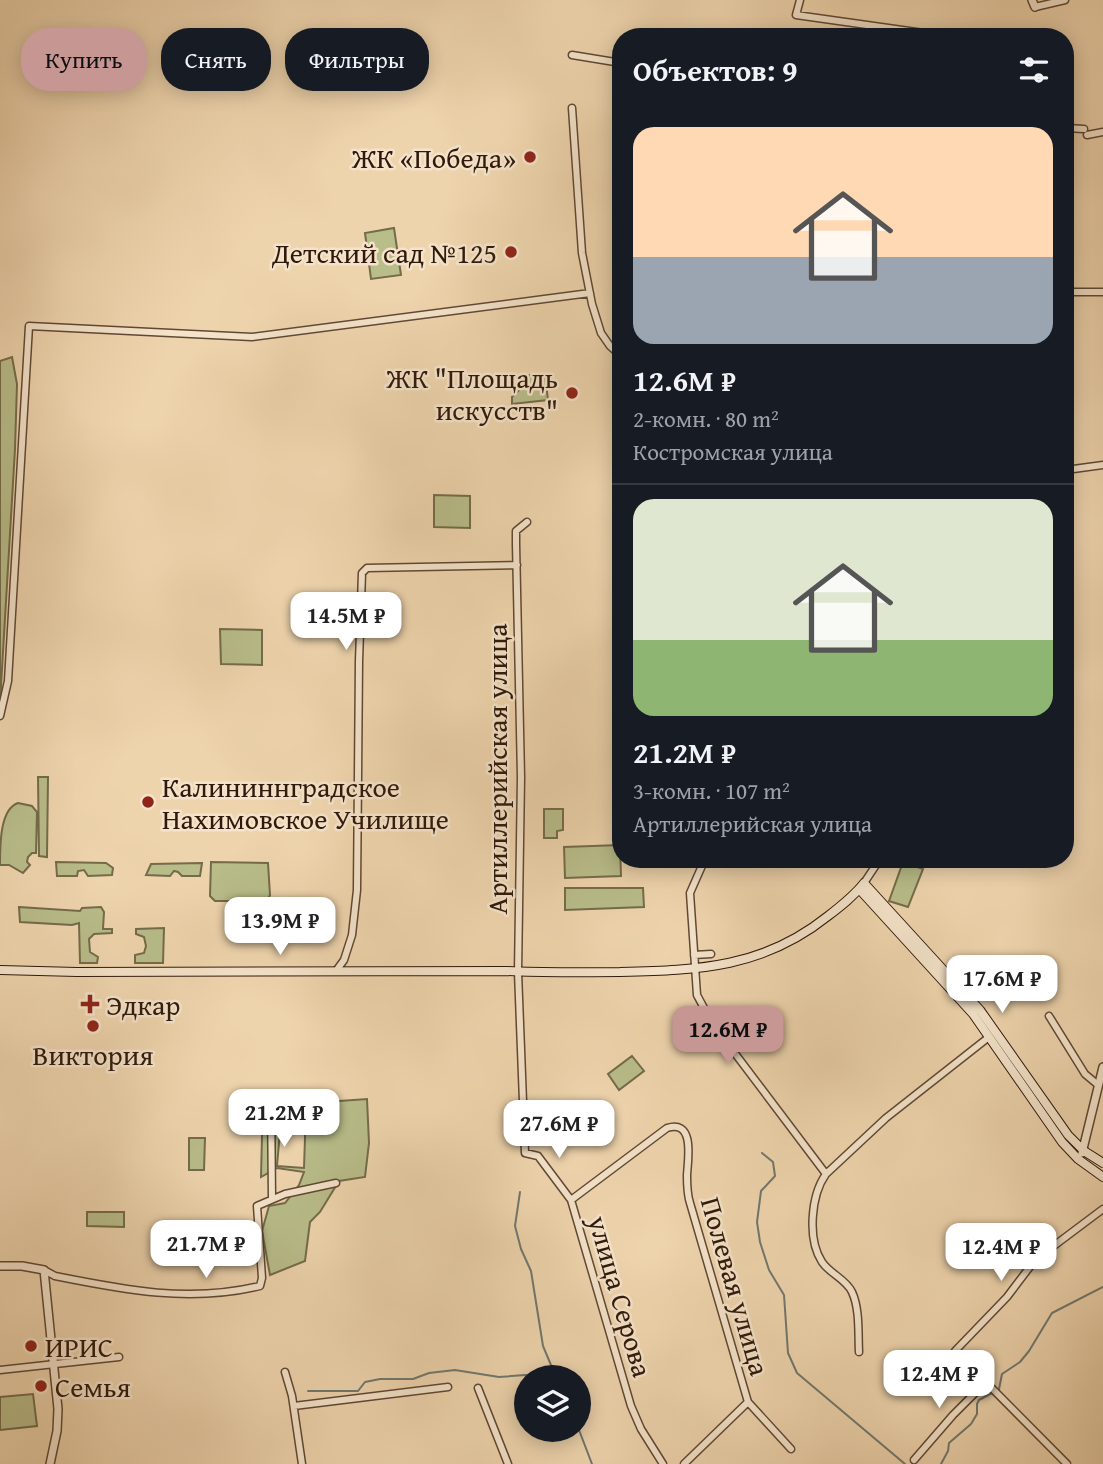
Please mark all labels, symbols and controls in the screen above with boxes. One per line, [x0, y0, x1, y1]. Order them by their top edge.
chip: Купить [21, 28, 147, 91]
chip: Снять [161, 28, 271, 91]
chip: Фильтры [285, 28, 429, 91]
text: Объектов: 9 [633, 48, 797, 92]
icon: filters [1015, 51, 1053, 89]
place label: ЖК «Победа» [351, 137, 516, 178]
marker: ЖК «Победа» [522, 149, 538, 165]
icon: home [780, 173, 906, 299]
place label: Детский сад №125 [271, 232, 497, 273]
marker: Детский сад №125 [503, 244, 519, 260]
place label: ЖК "Площадь искусств" [385, 357, 558, 430]
text: 12.6M ₽ [633, 358, 736, 402]
marker: ЖК "Площадь искусств" [564, 385, 580, 401]
text: 2-комн. · 80 m² [633, 402, 779, 435]
text: Костромская улица [633, 435, 833, 468]
icon: home [780, 545, 906, 671]
pin: 14.5M ₽ [281, 592, 411, 652]
text: 14.5M ₽ [306, 598, 386, 631]
street label: Артиллерийская улица [476, 623, 517, 914]
text: 21.2M ₽ [633, 730, 736, 774]
place label: Калининнградское Нахимовское Училище [162, 766, 449, 839]
text: 3-комн. · 107 m² [633, 774, 790, 807]
marker: Калининнградское Нахимовское Училище [140, 794, 156, 810]
text: Артиллерийская улица [633, 807, 872, 840]
pin: 13.9M ₽ [215, 898, 345, 957]
text: 13.9M ₽ [240, 903, 320, 936]
pin: 17.6M ₽ [937, 956, 1067, 1015]
text: 17.6M ₽ [962, 961, 1042, 994]
place label: Эдкар [106, 984, 180, 1025]
marker: Эдкар [80, 994, 100, 1014]
pin: 12.6M ₽ [663, 1006, 793, 1066]
text: 12.6M ₽ [688, 1012, 768, 1045]
marker: Виктория [85, 1018, 101, 1034]
place label: Виктория [33, 1034, 153, 1075]
pin: 21.2M ₽ [219, 1090, 349, 1149]
text: 21.2M ₽ [244, 1095, 324, 1128]
pin: 27.6M ₽ [494, 1100, 624, 1160]
text: 27.6M ₽ [519, 1106, 599, 1139]
street label: Полевая улица [691, 1192, 781, 1381]
street label: улица Серова [578, 1209, 664, 1382]
pin: 21.7M ₽ [141, 1220, 271, 1280]
pin: 12.4M ₽ [936, 1224, 1066, 1283]
text: 21.7M ₽ [166, 1226, 246, 1259]
text: 12.4M ₽ [961, 1229, 1041, 1262]
place label: ИРИС [45, 1326, 113, 1367]
marker: ИРИС [23, 1338, 39, 1354]
pin: 12.4M ₽ [874, 1350, 1004, 1410]
text: 12.4M ₽ [899, 1356, 979, 1389]
map controls [514, 1365, 591, 1442]
button: layers [514, 1365, 591, 1442]
place label: Семья [55, 1366, 131, 1407]
marker: Семья [33, 1378, 49, 1394]

